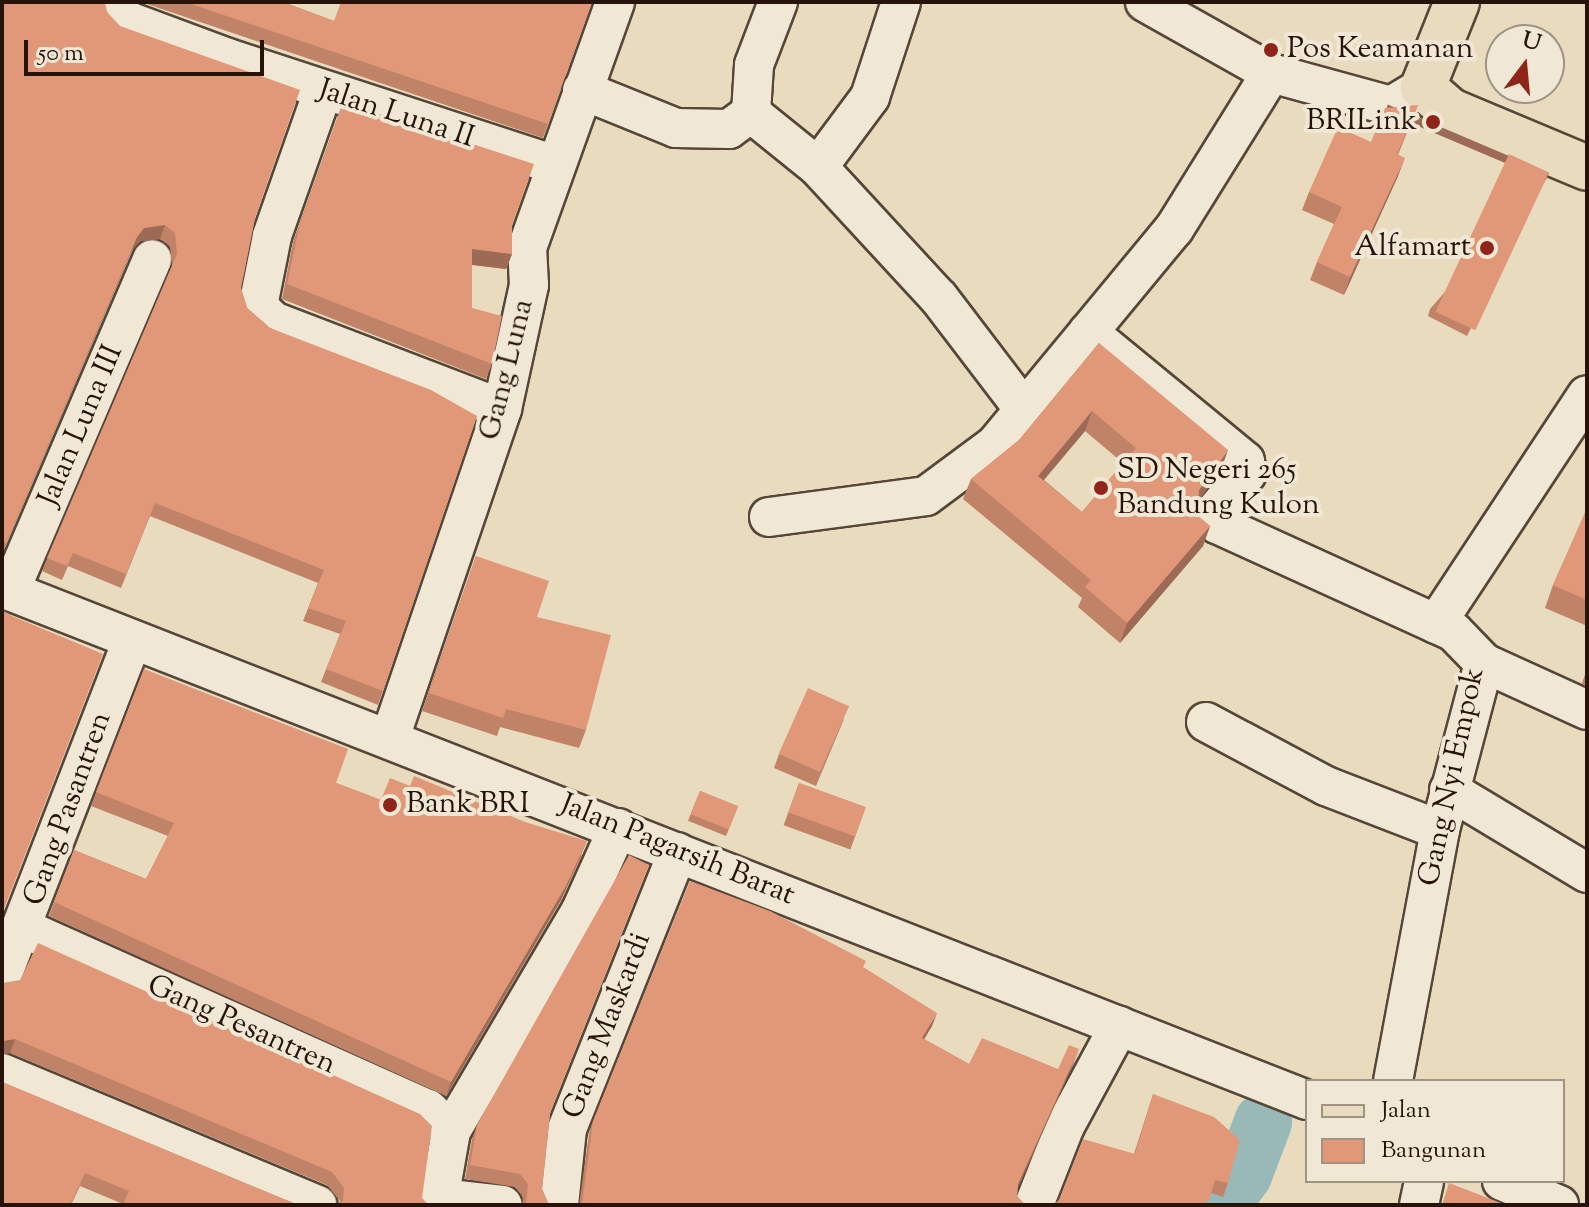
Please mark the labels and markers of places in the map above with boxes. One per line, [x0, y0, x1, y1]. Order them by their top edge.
place label: Pos Keamanan [1287, 32, 1473, 68]
marker: Pos Keamanan [1262, 41, 1280, 59]
place label: BRILink [1306, 104, 1417, 140]
marker: BRILink [1424, 113, 1442, 131]
place label: Alfamart [1354, 230, 1471, 266]
marker: Alfamart [1478, 239, 1496, 257]
place label: SD Negeri 265 Bandung Kulon [1117, 453, 1320, 524]
marker: SD Negeri 265 Bandung Kulon [1092, 479, 1110, 497]
place label: Bank BRI [406, 787, 529, 823]
marker: Bank BRI [381, 796, 399, 814]

